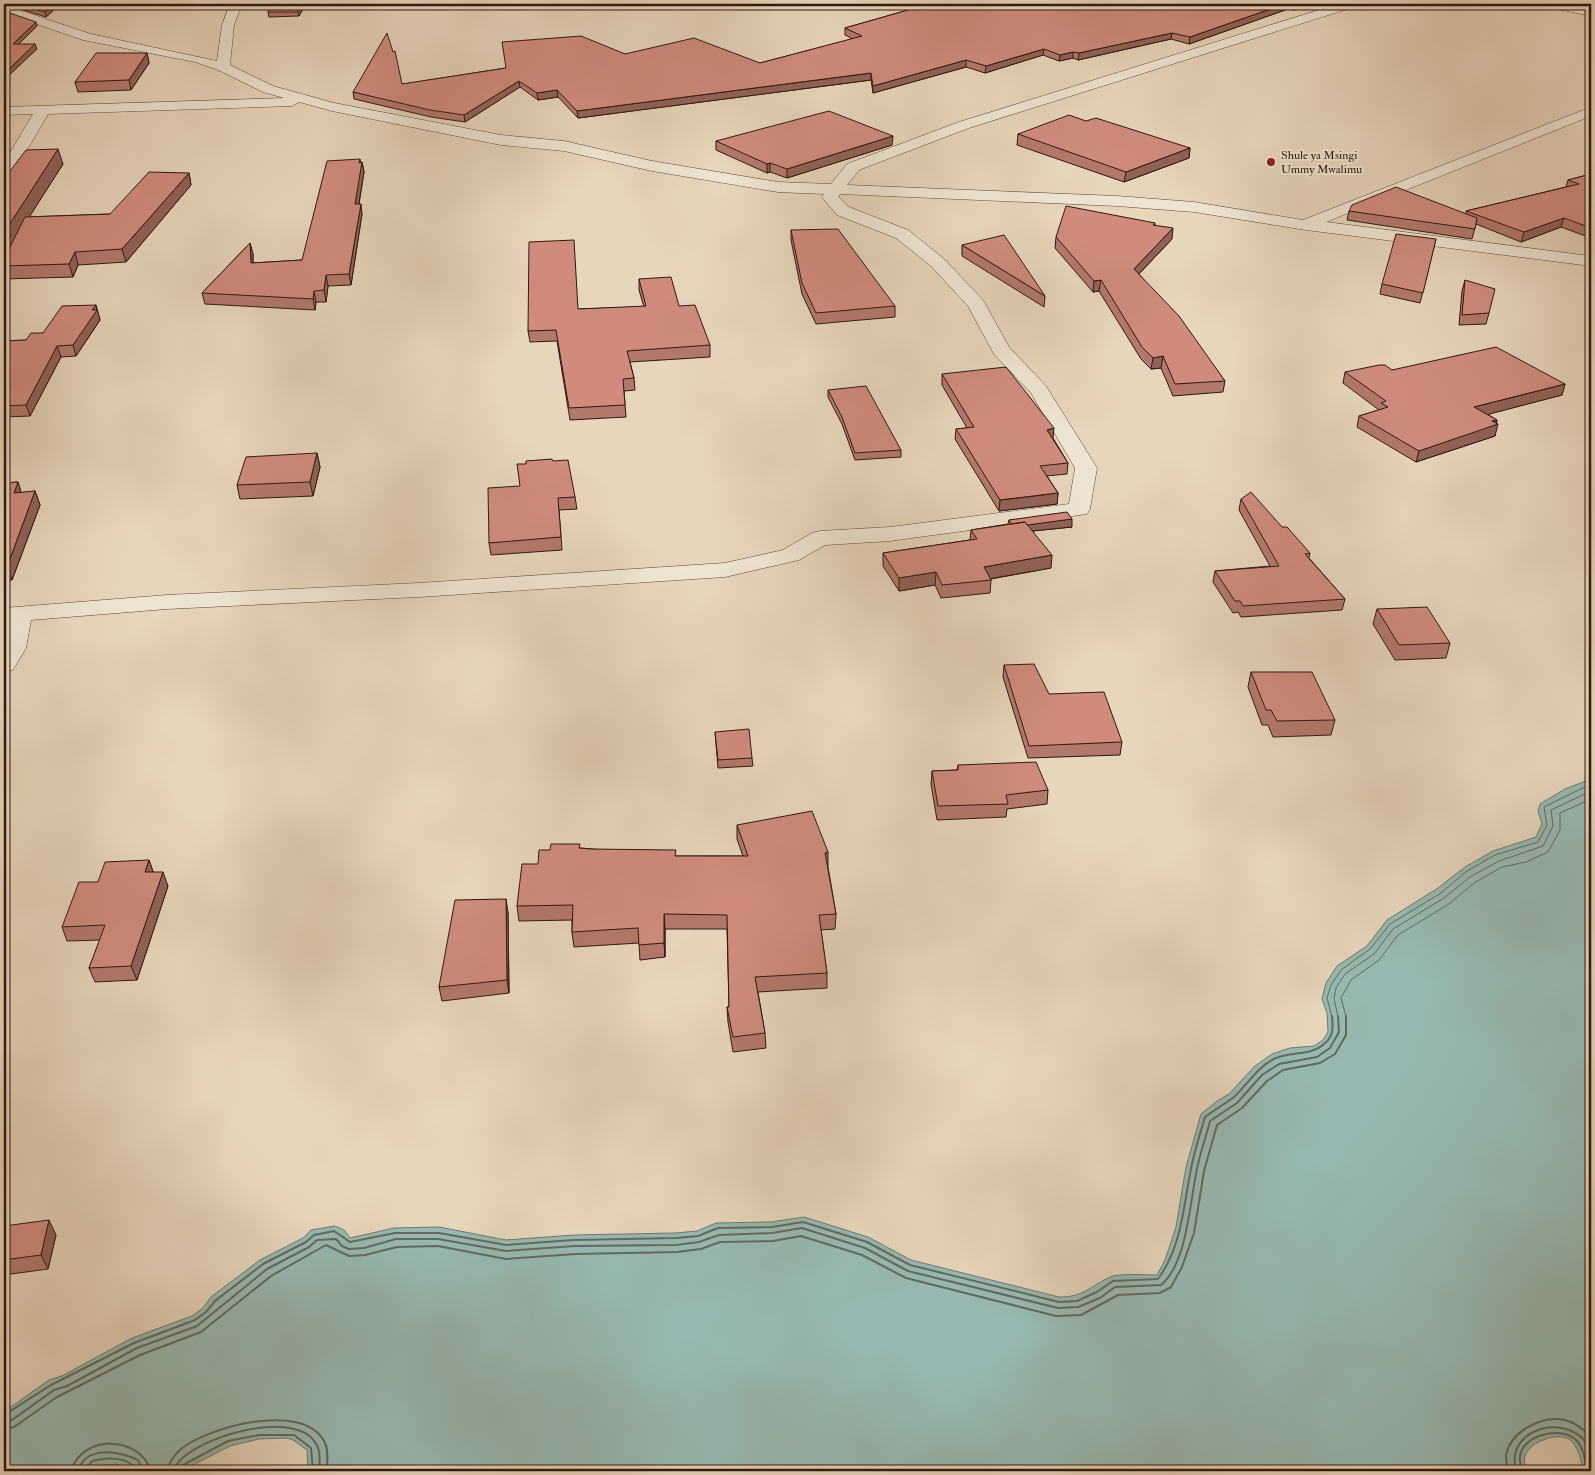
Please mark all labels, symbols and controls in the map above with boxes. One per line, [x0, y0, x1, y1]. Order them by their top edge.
place label: Shule ya Msingi Ummy Mwalimu [1281, 148, 1362, 177]
marker: Shule ya Msingi Ummy Mwalimu [1265, 156, 1277, 168]

